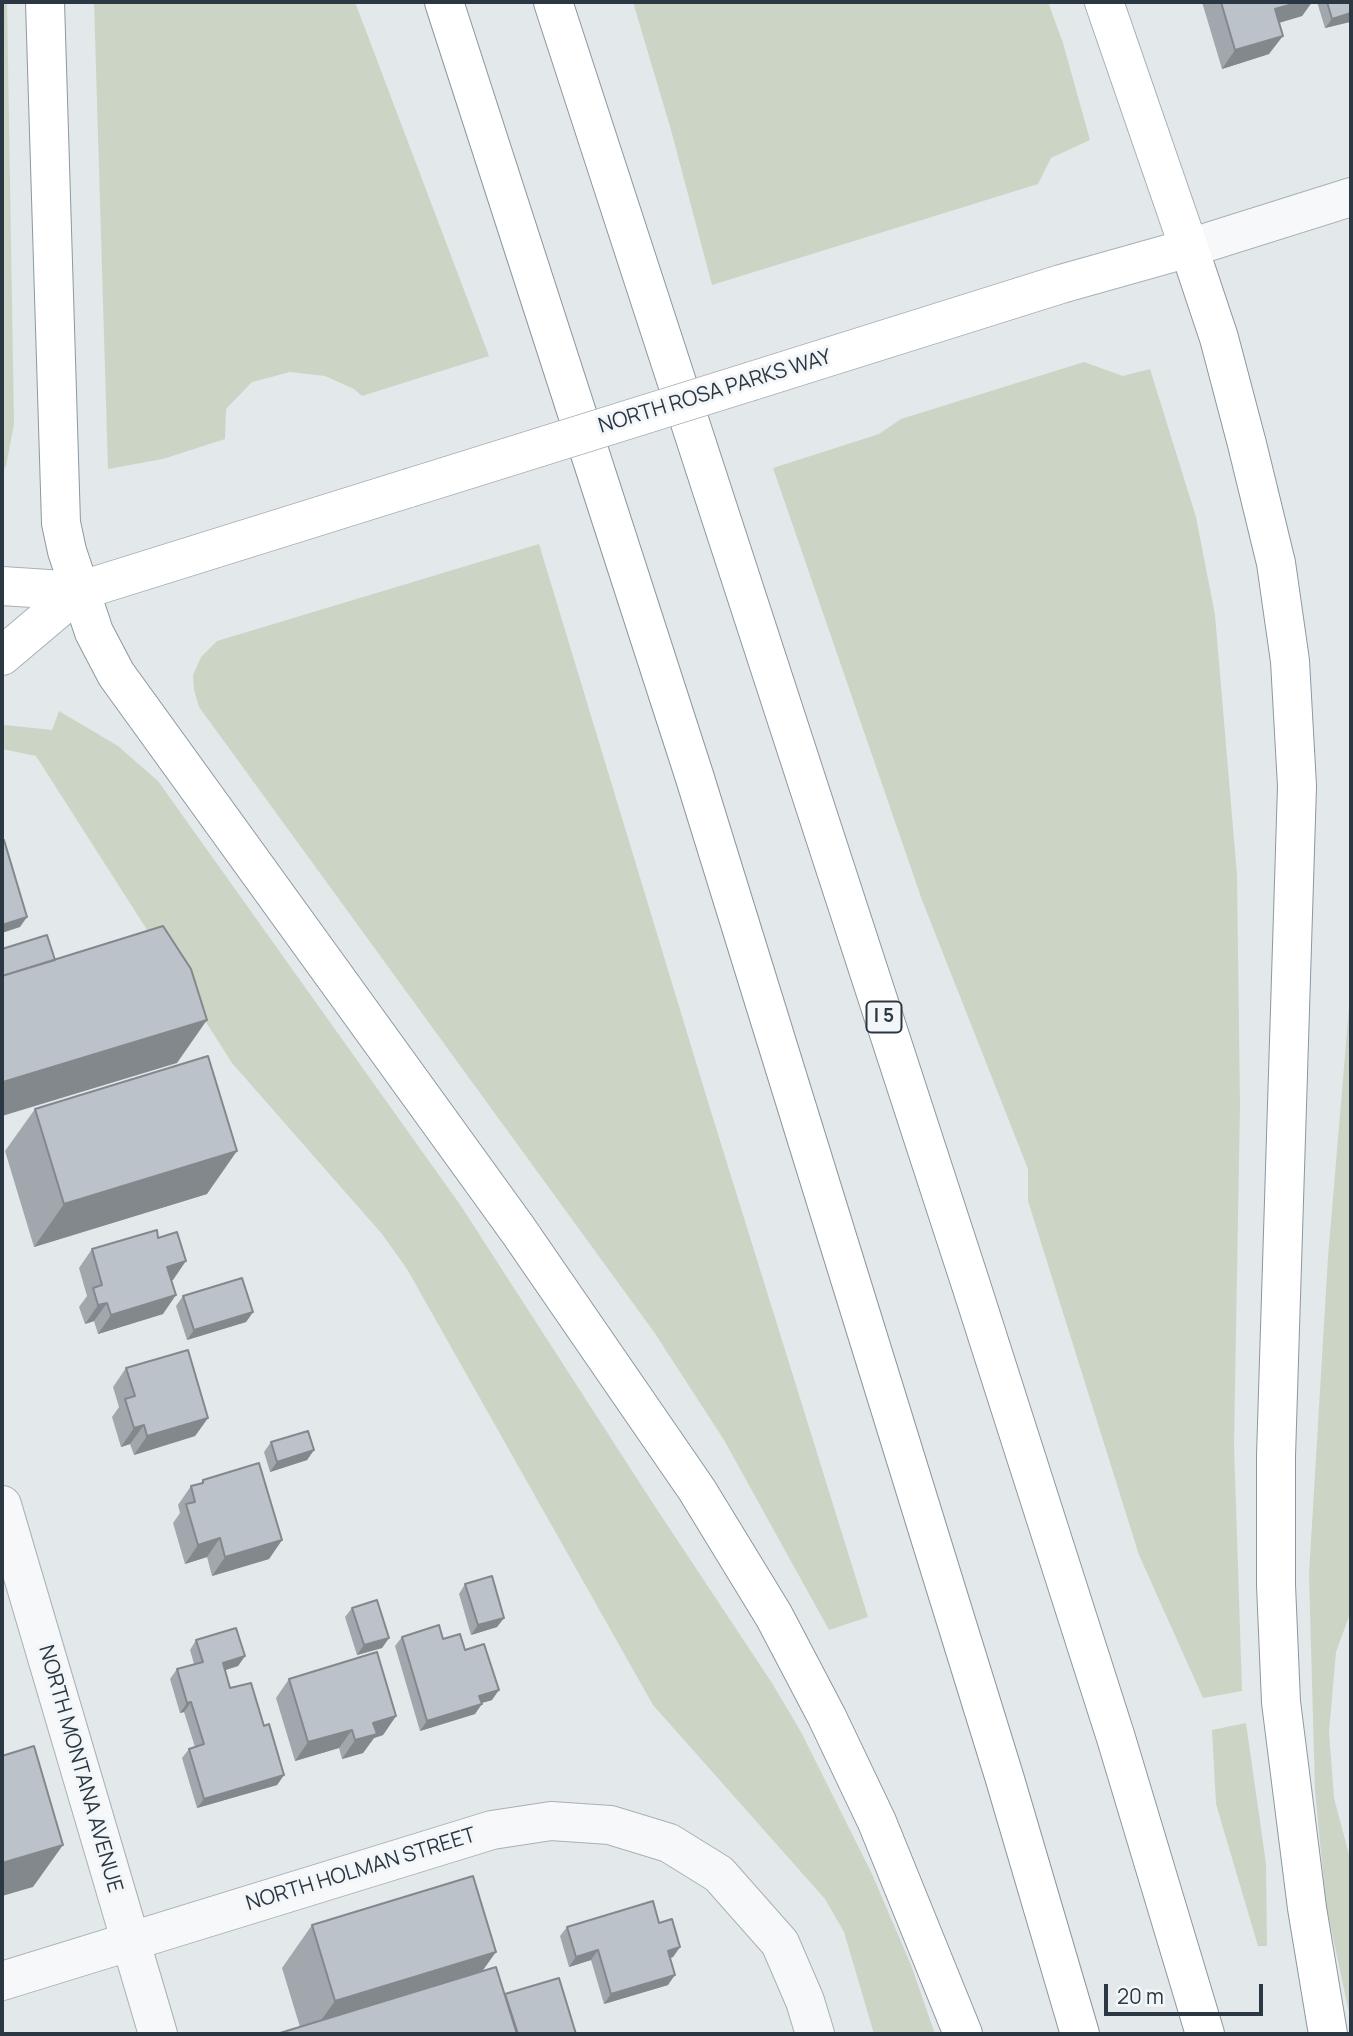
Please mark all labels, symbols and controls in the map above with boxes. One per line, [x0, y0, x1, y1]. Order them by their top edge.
street label: NORTH ROSA PARKS WAY [596, 345, 834, 439]
road number: I 5 [866, 1001, 902, 1032]
street label: NORTH MONTANA AVENUE [33, 1642, 127, 1896]
street label: NORTH HOLMAN STREET [243, 1823, 479, 1917]
scale bar [1108, 1969, 1267, 2013]
text: 20 m [1117, 1982, 1164, 2010]

